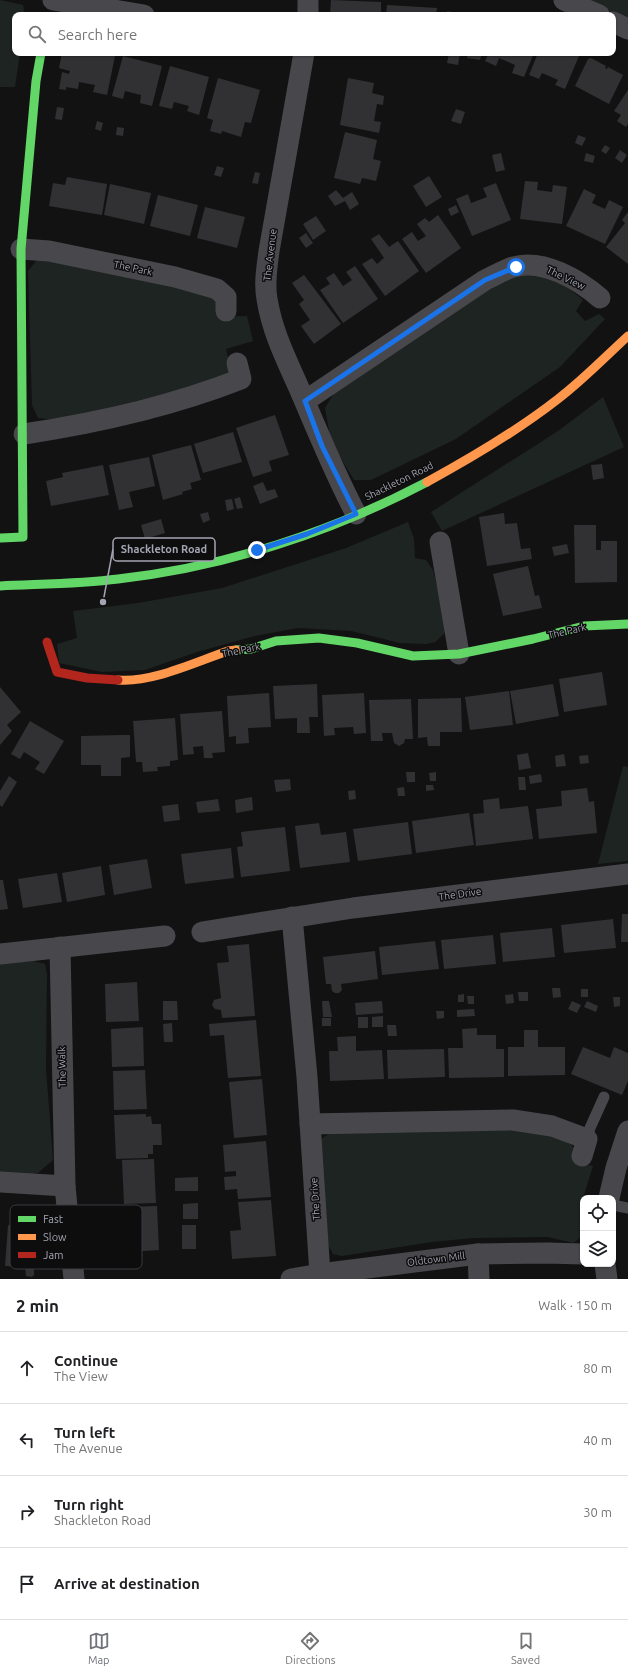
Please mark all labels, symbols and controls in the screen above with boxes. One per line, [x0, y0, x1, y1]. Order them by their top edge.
search box [12, 12, 616, 56]
icon: search [26, 23, 48, 45]
text: Search here [58, 26, 137, 43]
street label: The Avenue [261, 228, 279, 282]
route start [507, 258, 525, 276]
street label: The Park [113, 259, 153, 277]
street label: The View [545, 264, 587, 292]
street label: Shackleton Road [363, 460, 435, 502]
callout: Shackleton Road [113, 538, 215, 561]
route end [248, 541, 266, 559]
text: Shackleton Road [121, 543, 207, 555]
street label: The Park [547, 621, 587, 641]
street label: The Park [221, 641, 261, 659]
street label: The Drive [438, 886, 482, 902]
street label: The Walk [56, 1046, 68, 1088]
street label: The Drive [308, 1177, 322, 1221]
map controls [580, 1195, 616, 1267]
button: locate [580, 1195, 616, 1231]
legend [10, 1205, 142, 1269]
text: Fast [43, 1213, 64, 1225]
text: Slow [43, 1231, 67, 1243]
button: layers [580, 1231, 616, 1267]
text: Jam [43, 1249, 64, 1261]
street label: Oldtown Mill [406, 1250, 466, 1268]
text: 2 min [16, 1296, 59, 1315]
text: Walk · 150 m [538, 1298, 612, 1312]
text: Continue [54, 1352, 118, 1369]
icon: ahead [16, 1357, 38, 1379]
text: 80 m [583, 1361, 612, 1375]
text: The View [54, 1369, 108, 1383]
text: Turn left [54, 1424, 115, 1441]
icon: left [16, 1429, 38, 1451]
text: 40 m [583, 1433, 612, 1447]
text: The Avenue [54, 1441, 123, 1455]
text: Turn right [54, 1496, 124, 1513]
icon: right [16, 1501, 38, 1523]
text: 30 m [583, 1505, 612, 1519]
text: Shackleton Road [54, 1513, 151, 1527]
icon: arrive [16, 1573, 38, 1595]
text: Arrive at destination [54, 1575, 200, 1592]
tab: Map [88, 1630, 110, 1666]
tab: Directions [285, 1630, 335, 1666]
tab: Saved [511, 1630, 540, 1666]

